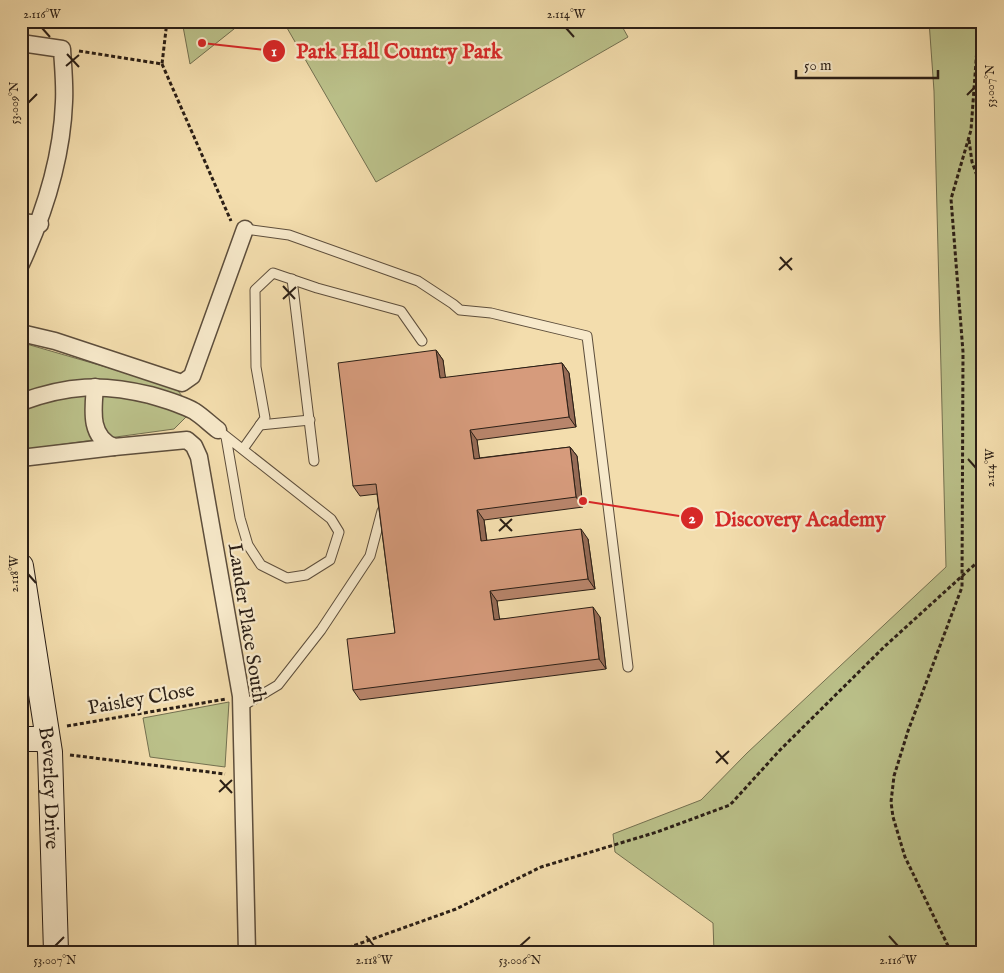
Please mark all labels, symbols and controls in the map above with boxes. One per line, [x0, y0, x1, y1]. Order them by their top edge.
text: 2.116°W [23, 7, 61, 22]
text: 2.114°W [547, 7, 586, 22]
callout: Park Hall Country Park [261, 33, 512, 69]
text: Park Hall Country Park [296, 39, 503, 66]
text: 1 [271, 42, 277, 61]
scale bar [796, 48, 939, 80]
text: 50 m [804, 56, 832, 75]
text: 53.007°N [983, 64, 998, 108]
text: 53.009°N [7, 81, 22, 124]
text: 2.114°W [983, 448, 998, 487]
callout: Discovery Academy [679, 500, 895, 536]
text: Discovery Academy [715, 507, 886, 534]
text: 2 [688, 509, 696, 528]
street label: Lauder Place South [222, 542, 272, 705]
text: 2.118°W [7, 555, 22, 593]
street label: Paisley Close [86, 678, 197, 721]
street label: Beverley Drive [32, 725, 64, 850]
text: 53.007°N [34, 953, 77, 968]
text: 2.118°W [355, 953, 393, 968]
text: 53.006°N [499, 953, 542, 968]
text: 2.116°W [879, 953, 917, 968]

